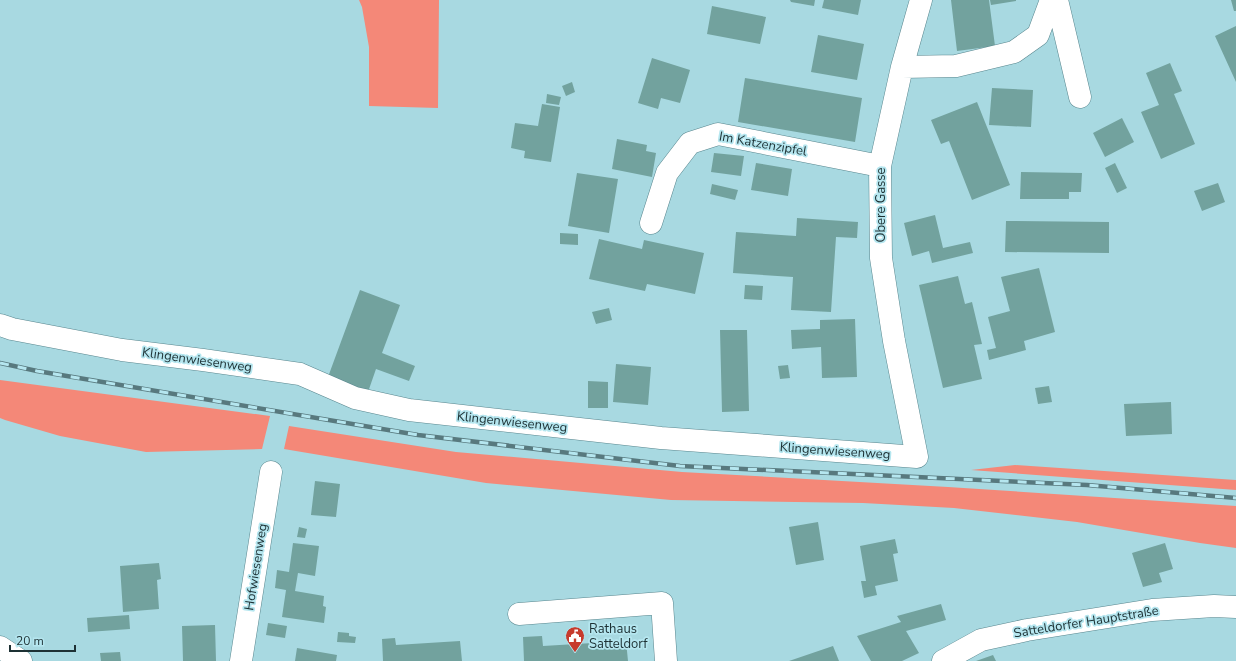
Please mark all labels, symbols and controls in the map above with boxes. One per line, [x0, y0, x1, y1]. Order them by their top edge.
street label: Im Katzenzipfel [718, 127, 809, 161]
street label: Obere Gasse [872, 167, 890, 243]
street label: Klingenwiesenweg [141, 343, 253, 377]
street label: Klingenwiesenweg [456, 407, 568, 437]
street label: Klingenwiesenweg [779, 438, 891, 464]
street label: Hofwiesenweg [240, 522, 272, 612]
street label: Satteldorfer Hauptstraße [1012, 602, 1160, 642]
place label: Rathaus Satteldorf [589, 620, 648, 653]
public building icon: Rathaus Satteldorf [564, 625, 586, 653]
scale bar [10, 627, 75, 653]
text: 20 m [16, 633, 44, 649]

